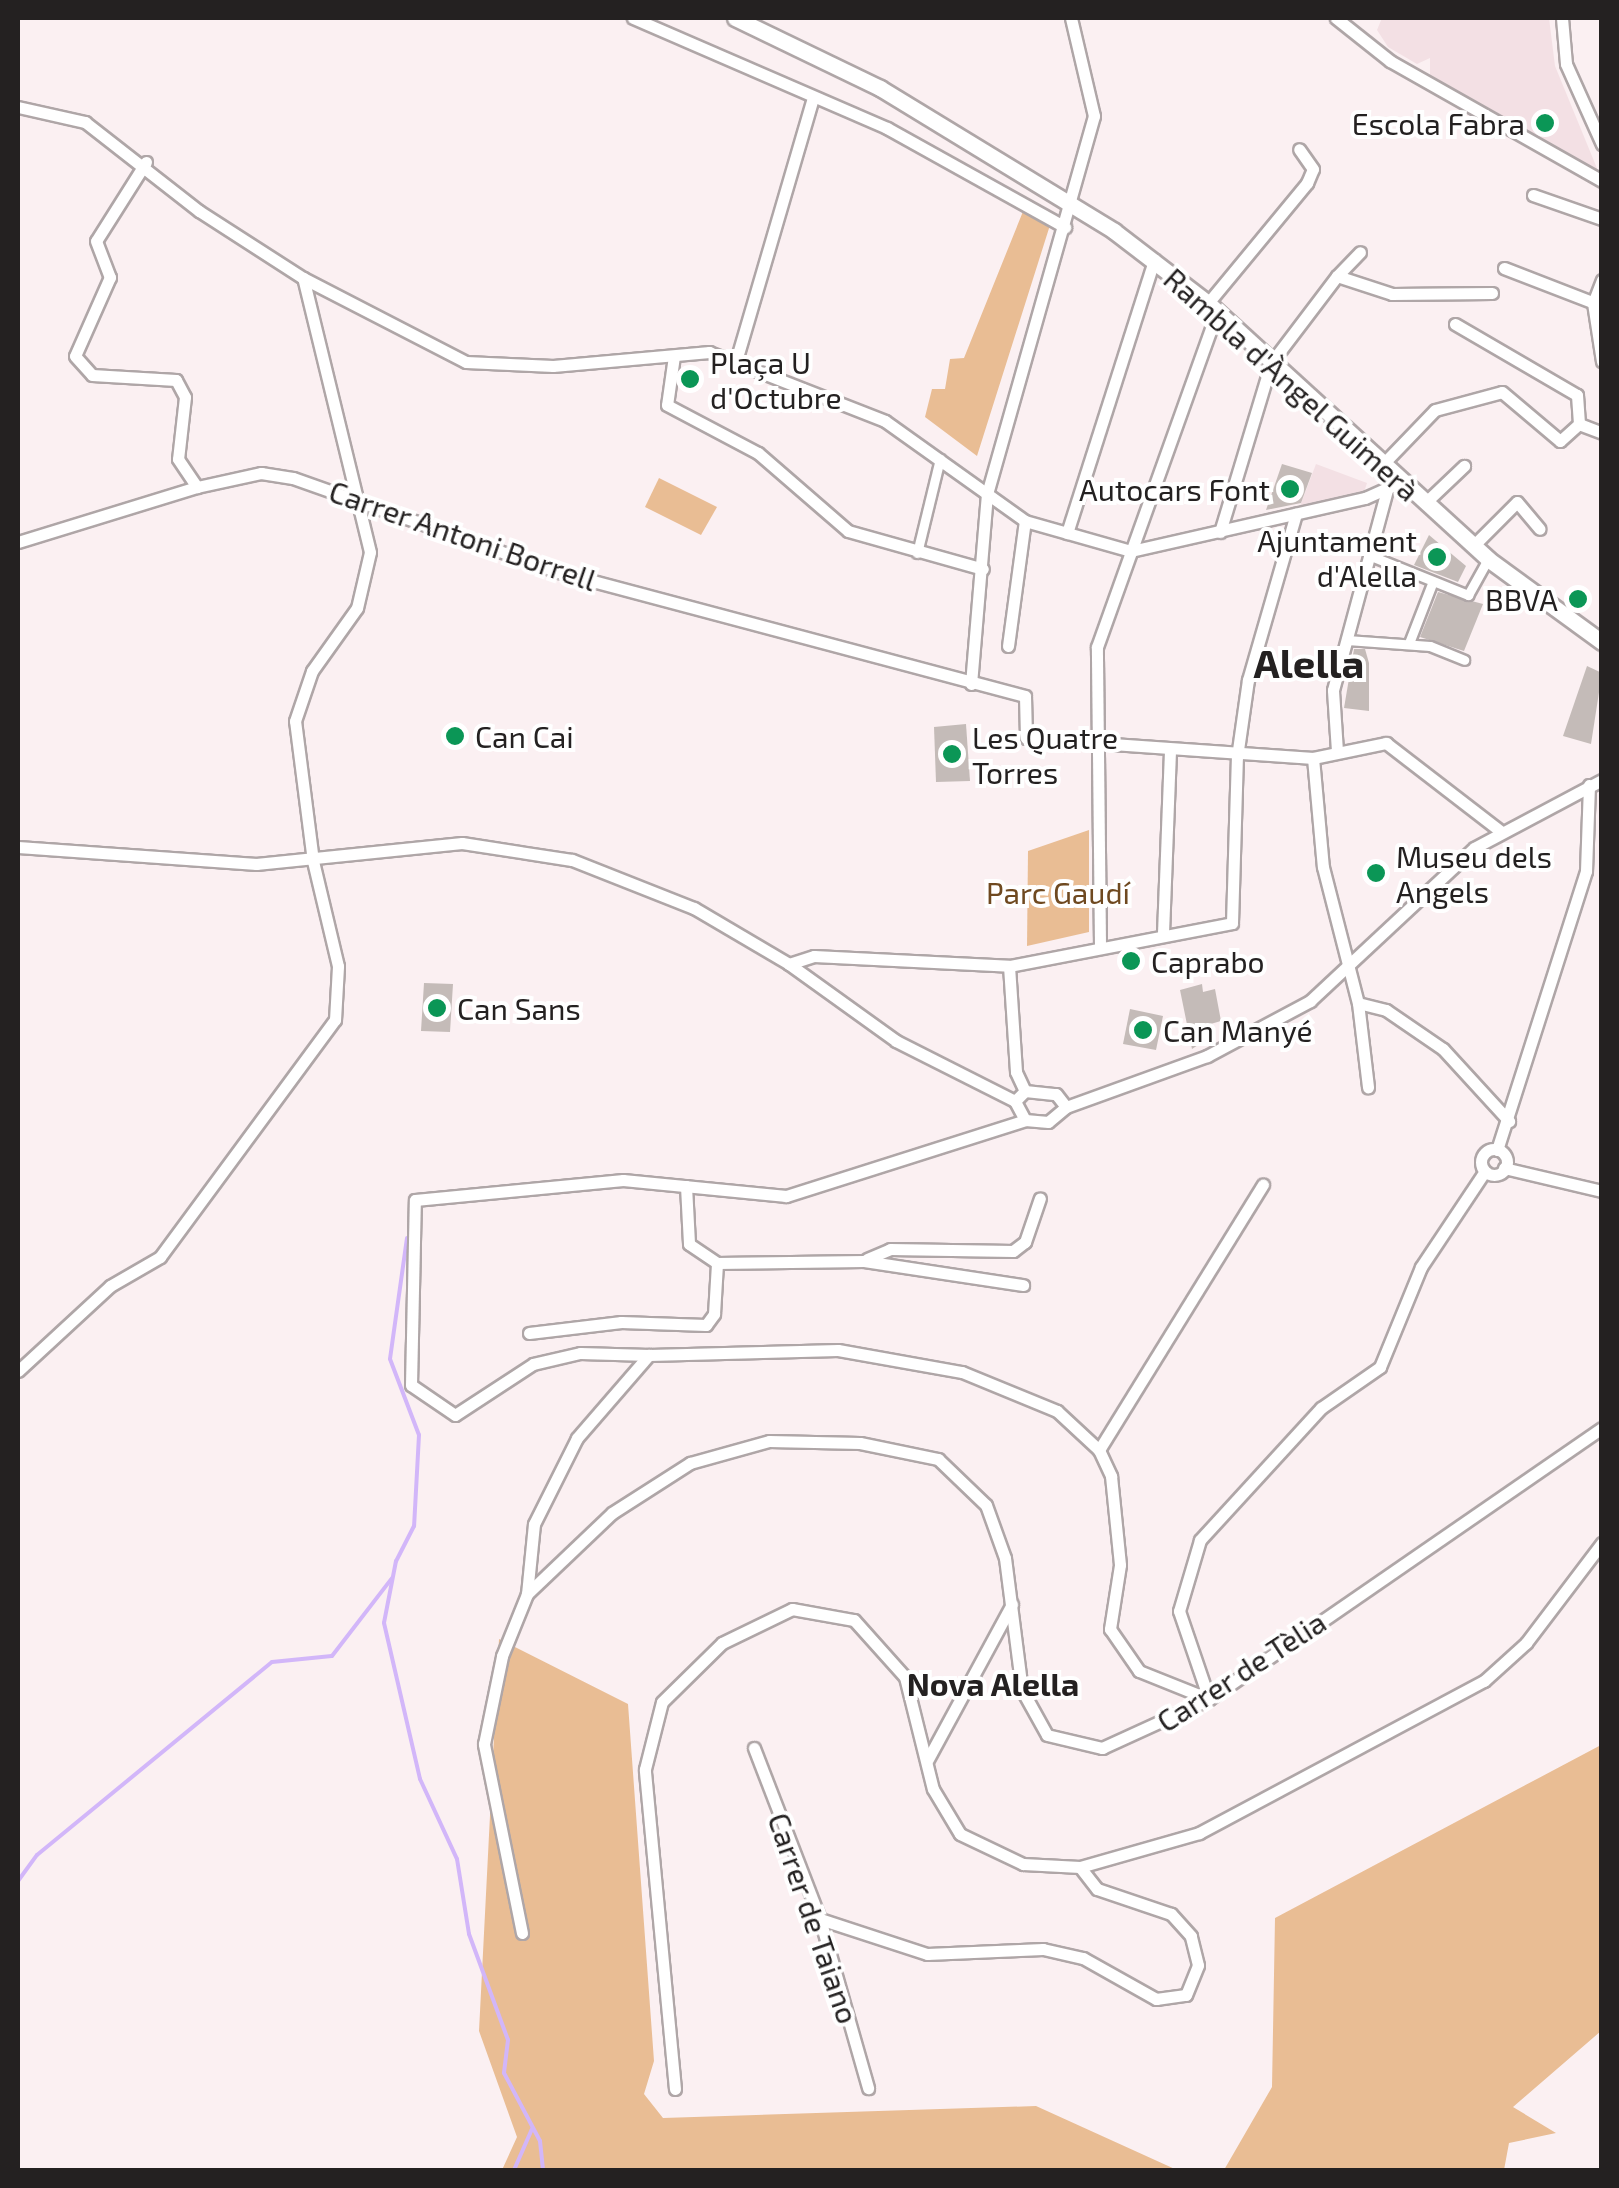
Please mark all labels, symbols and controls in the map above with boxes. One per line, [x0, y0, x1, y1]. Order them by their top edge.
place label: Escola Fabra [1352, 105, 1525, 141]
marker: Escola Fabra [1534, 112, 1556, 134]
street label: Rambla d'Àngel Guimerà [1157, 260, 1427, 508]
place label: Plaça U d'Octubre [710, 344, 842, 414]
marker: Plaça U d'Octubre [679, 368, 701, 390]
place label: Autocars Font [1079, 471, 1270, 507]
street label: Carrer Antoni Borrell [324, 472, 602, 598]
marker: Autocars Font [1279, 478, 1301, 500]
place label: Ajuntament d'Alella [1257, 522, 1417, 592]
marker: Ajuntament d'Alella [1426, 546, 1448, 568]
place label: BBVA [1485, 581, 1558, 617]
marker: BBVA [1567, 588, 1589, 610]
district label: Alella [1254, 638, 1364, 686]
place label: Can Cai [475, 718, 574, 754]
place label: Les Quatre Torres [972, 719, 1118, 790]
marker: Can Cai [444, 725, 466, 747]
marker: Les Quatre Torres [941, 743, 963, 765]
place label: Museu dels Angels [1396, 838, 1552, 908]
marker: Museu dels Angels [1365, 862, 1387, 884]
park label: Parc Gaudí [986, 874, 1130, 910]
place label: Caprabo [1151, 943, 1265, 979]
marker: Caprabo [1120, 950, 1142, 972]
place label: Can Sans [457, 990, 581, 1026]
marker: Can Sans [426, 997, 448, 1019]
place label: Can Manyé [1163, 1012, 1313, 1048]
marker: Can Manyé [1132, 1019, 1154, 1041]
street label: Carrer de Tèlia [1149, 1603, 1333, 1739]
district label: Nova Alella [906, 1664, 1080, 1702]
street label: Carrer de Taiano [761, 1807, 867, 2029]

